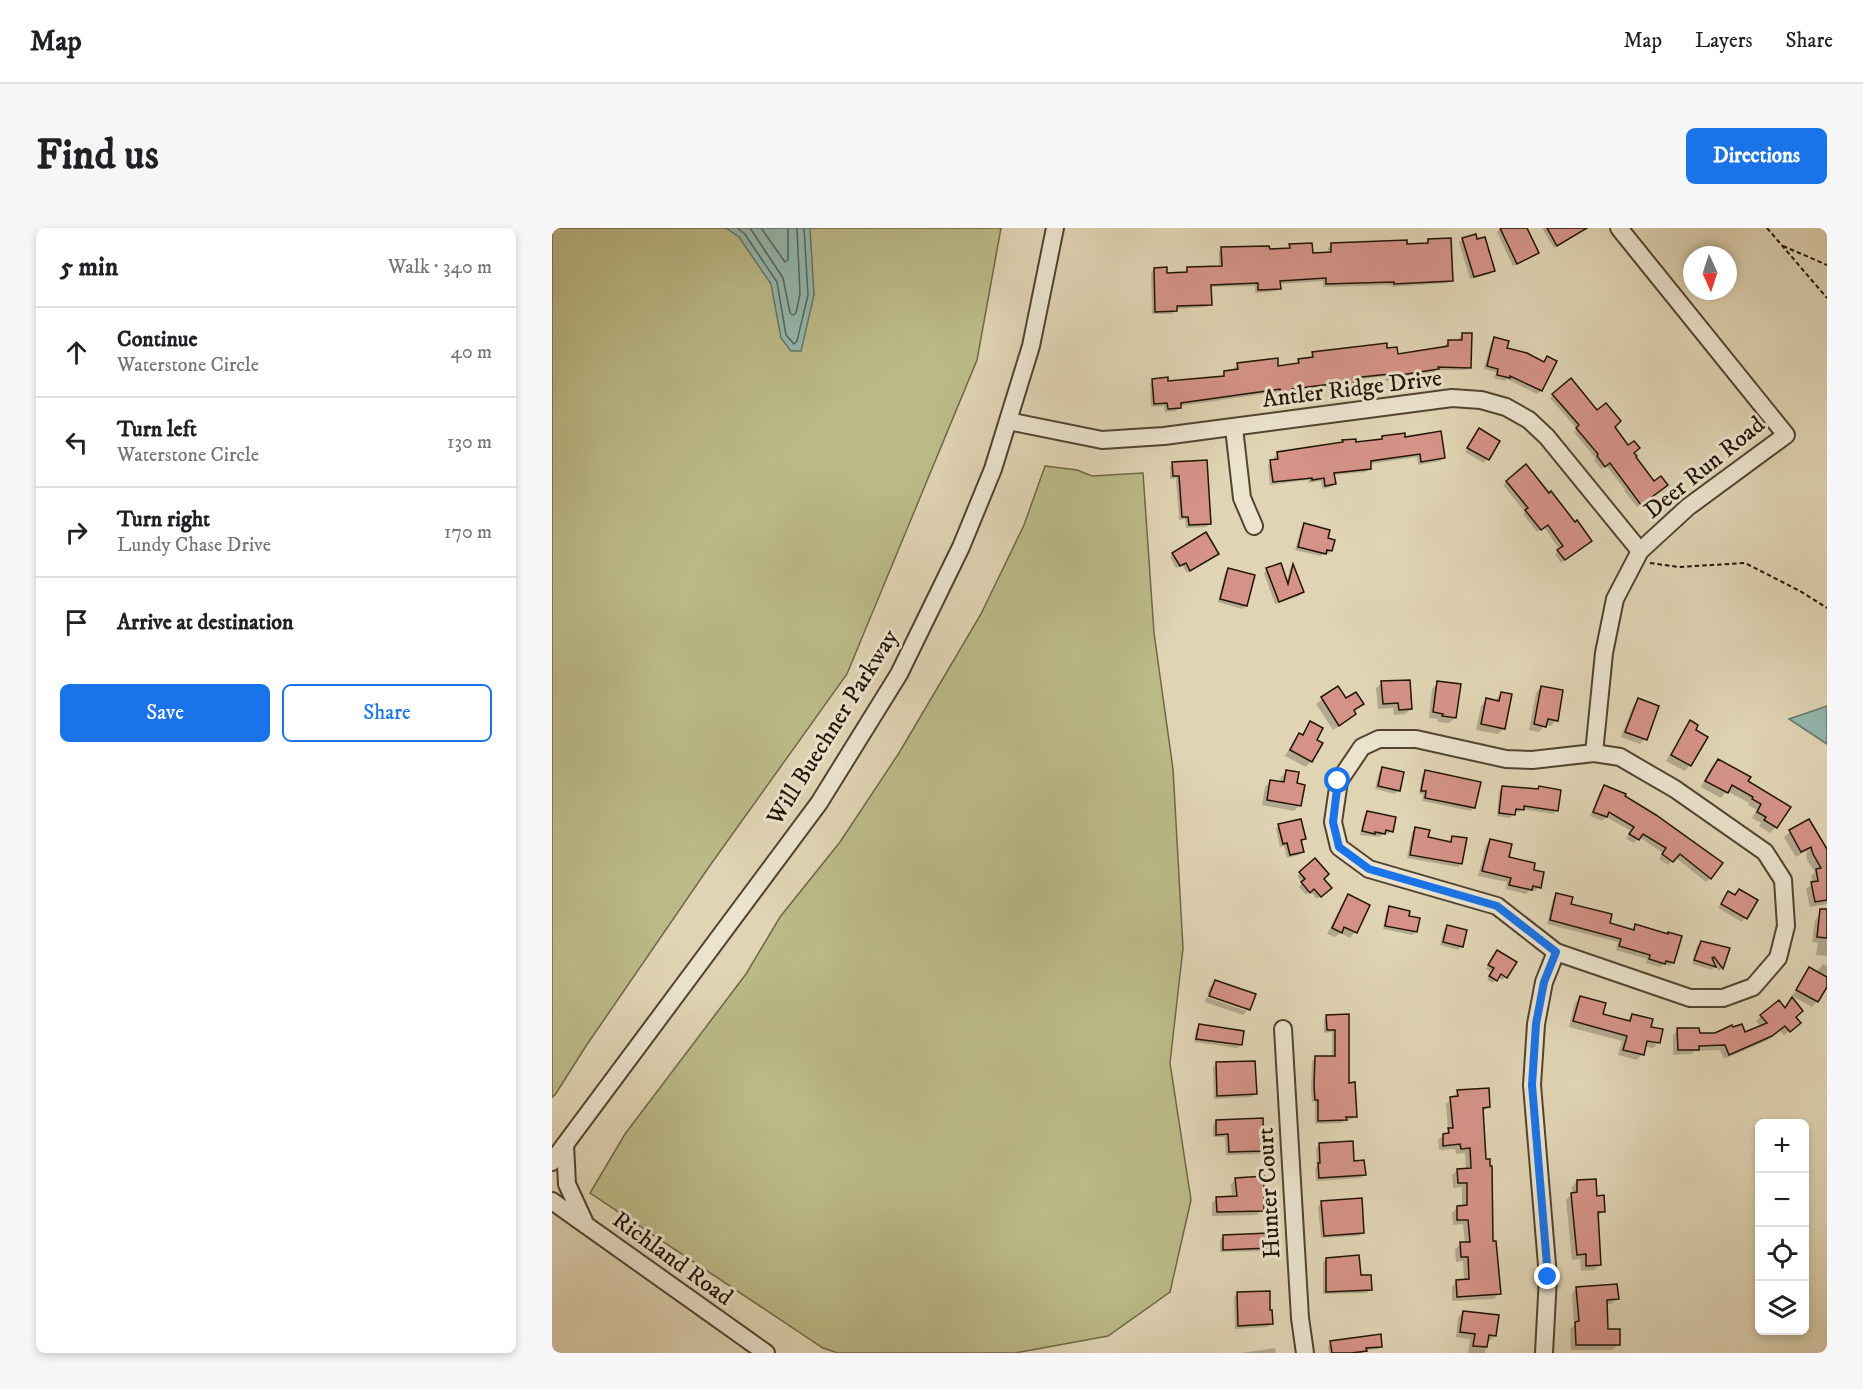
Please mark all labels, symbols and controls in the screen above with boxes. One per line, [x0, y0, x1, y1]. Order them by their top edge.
text: Map [30, 24, 82, 59]
text: Map [1623, 28, 1662, 54]
text: Layers [1695, 28, 1753, 54]
text: Share [1786, 28, 1833, 54]
button: Directions [1686, 128, 1827, 184]
text: Find us [36, 130, 159, 182]
north arrow [1683, 246, 1737, 300]
text: 5 min [60, 251, 118, 284]
text: Walk · 340 m [388, 255, 492, 280]
text: Continue [117, 326, 198, 353]
icon: ahead [60, 336, 93, 369]
text: 40 m [450, 340, 492, 365]
text: Waterstone Circle [117, 353, 259, 378]
street label: Antler Ridge Drive [1261, 363, 1444, 415]
street label: Deer Run Road [1638, 410, 1771, 526]
text: Turn left [117, 416, 197, 443]
icon: left [60, 426, 93, 459]
text: 130 m [447, 430, 492, 455]
text: Waterstone Circle [117, 443, 259, 468]
text: Turn right [117, 506, 210, 533]
icon: right [60, 516, 93, 549]
text: 170 m [444, 520, 492, 545]
text: Lundy Chase Drive [117, 533, 271, 558]
icon: arrive [60, 606, 93, 639]
text: Arrive at destination [117, 609, 294, 636]
street label: Will Buechner Parkway [760, 623, 906, 832]
button: Save [60, 684, 270, 742]
button: Share [282, 684, 492, 742]
route start [1324, 767, 1350, 793]
map controls [1755, 1119, 1809, 1335]
button: + [1755, 1119, 1809, 1173]
street label: Hunter Court [1251, 1126, 1287, 1259]
button: − [1755, 1173, 1809, 1227]
street label: Richland Road [606, 1205, 739, 1313]
button: locate [1755, 1227, 1809, 1281]
route end [1534, 1263, 1560, 1289]
button: layers [1755, 1281, 1809, 1335]

